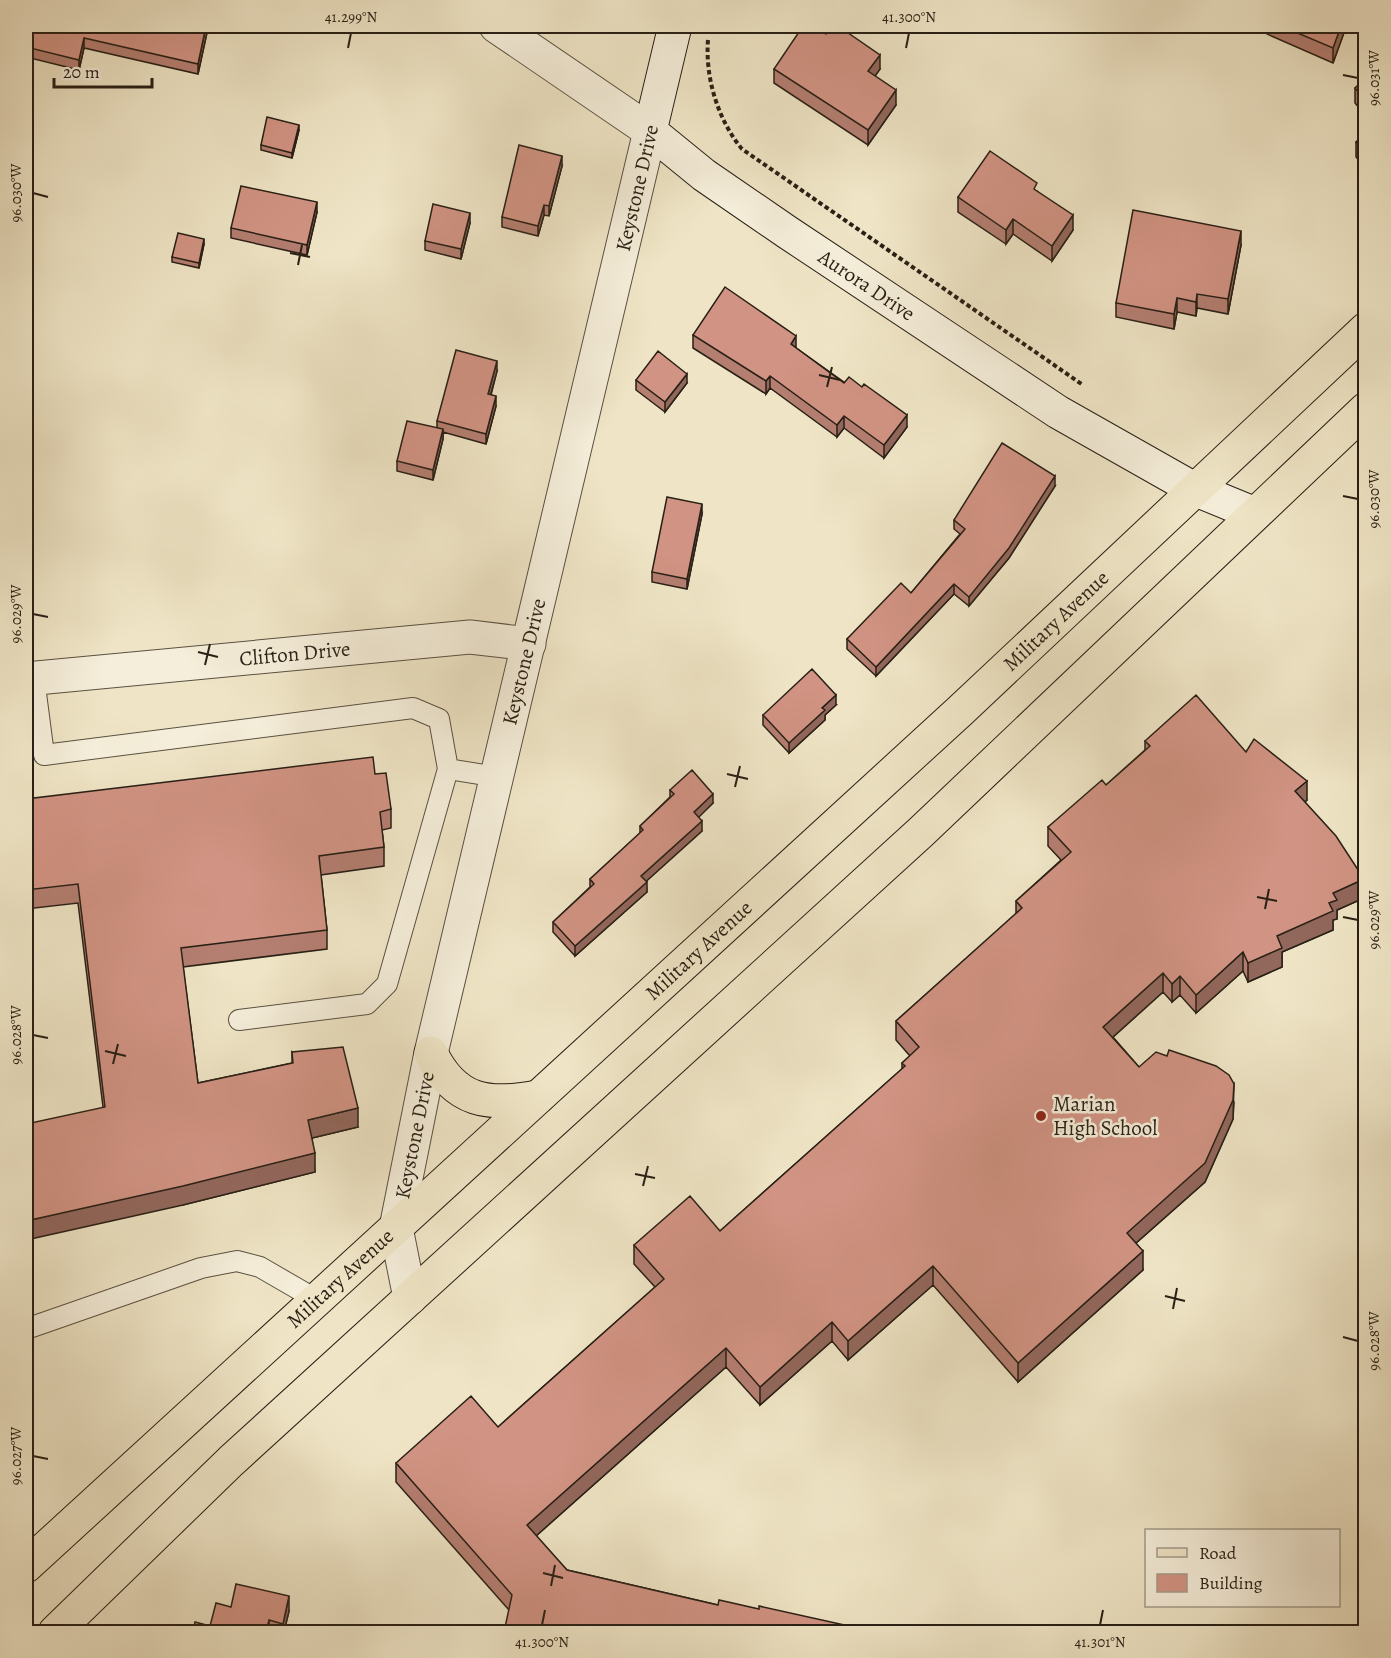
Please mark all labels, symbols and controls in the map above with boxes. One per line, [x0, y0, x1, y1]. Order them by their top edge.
text: 41.299°N [325, 7, 378, 27]
text: 41.300°N [882, 7, 936, 27]
text: 96.031°W [1364, 50, 1384, 106]
scale bar [54, 51, 152, 89]
text: 20 m [63, 60, 100, 84]
street label: Keystone Drive [609, 122, 665, 254]
text: 96.030°W [6, 163, 26, 223]
street label: Aurora Drive [812, 242, 921, 327]
text: 96.030°W [1364, 469, 1384, 529]
street label: Military Avenue [997, 564, 1115, 677]
text: 96.029°W [6, 585, 26, 643]
street label: Keystone Drive [495, 595, 553, 728]
street label: Clifton Drive [238, 634, 351, 673]
text: 96.029°W [1364, 891, 1384, 949]
street label: Military Avenue [639, 894, 758, 1006]
text: 96.028°W [6, 1005, 26, 1065]
street label: Keystone Drive [388, 1069, 441, 1201]
place label: Marian High School [1053, 1090, 1157, 1142]
marker: Marian High School [1034, 1109, 1048, 1123]
street label: Military Avenue [281, 1222, 400, 1335]
text: 96.028°W [1364, 1311, 1384, 1371]
text: 96.027°W [6, 1427, 26, 1485]
legend [1145, 1529, 1340, 1607]
text: Road [1199, 1541, 1237, 1565]
text: Building [1199, 1571, 1263, 1595]
text: 41.300°N [515, 1632, 569, 1652]
text: 41.301°N [1074, 1632, 1126, 1652]

